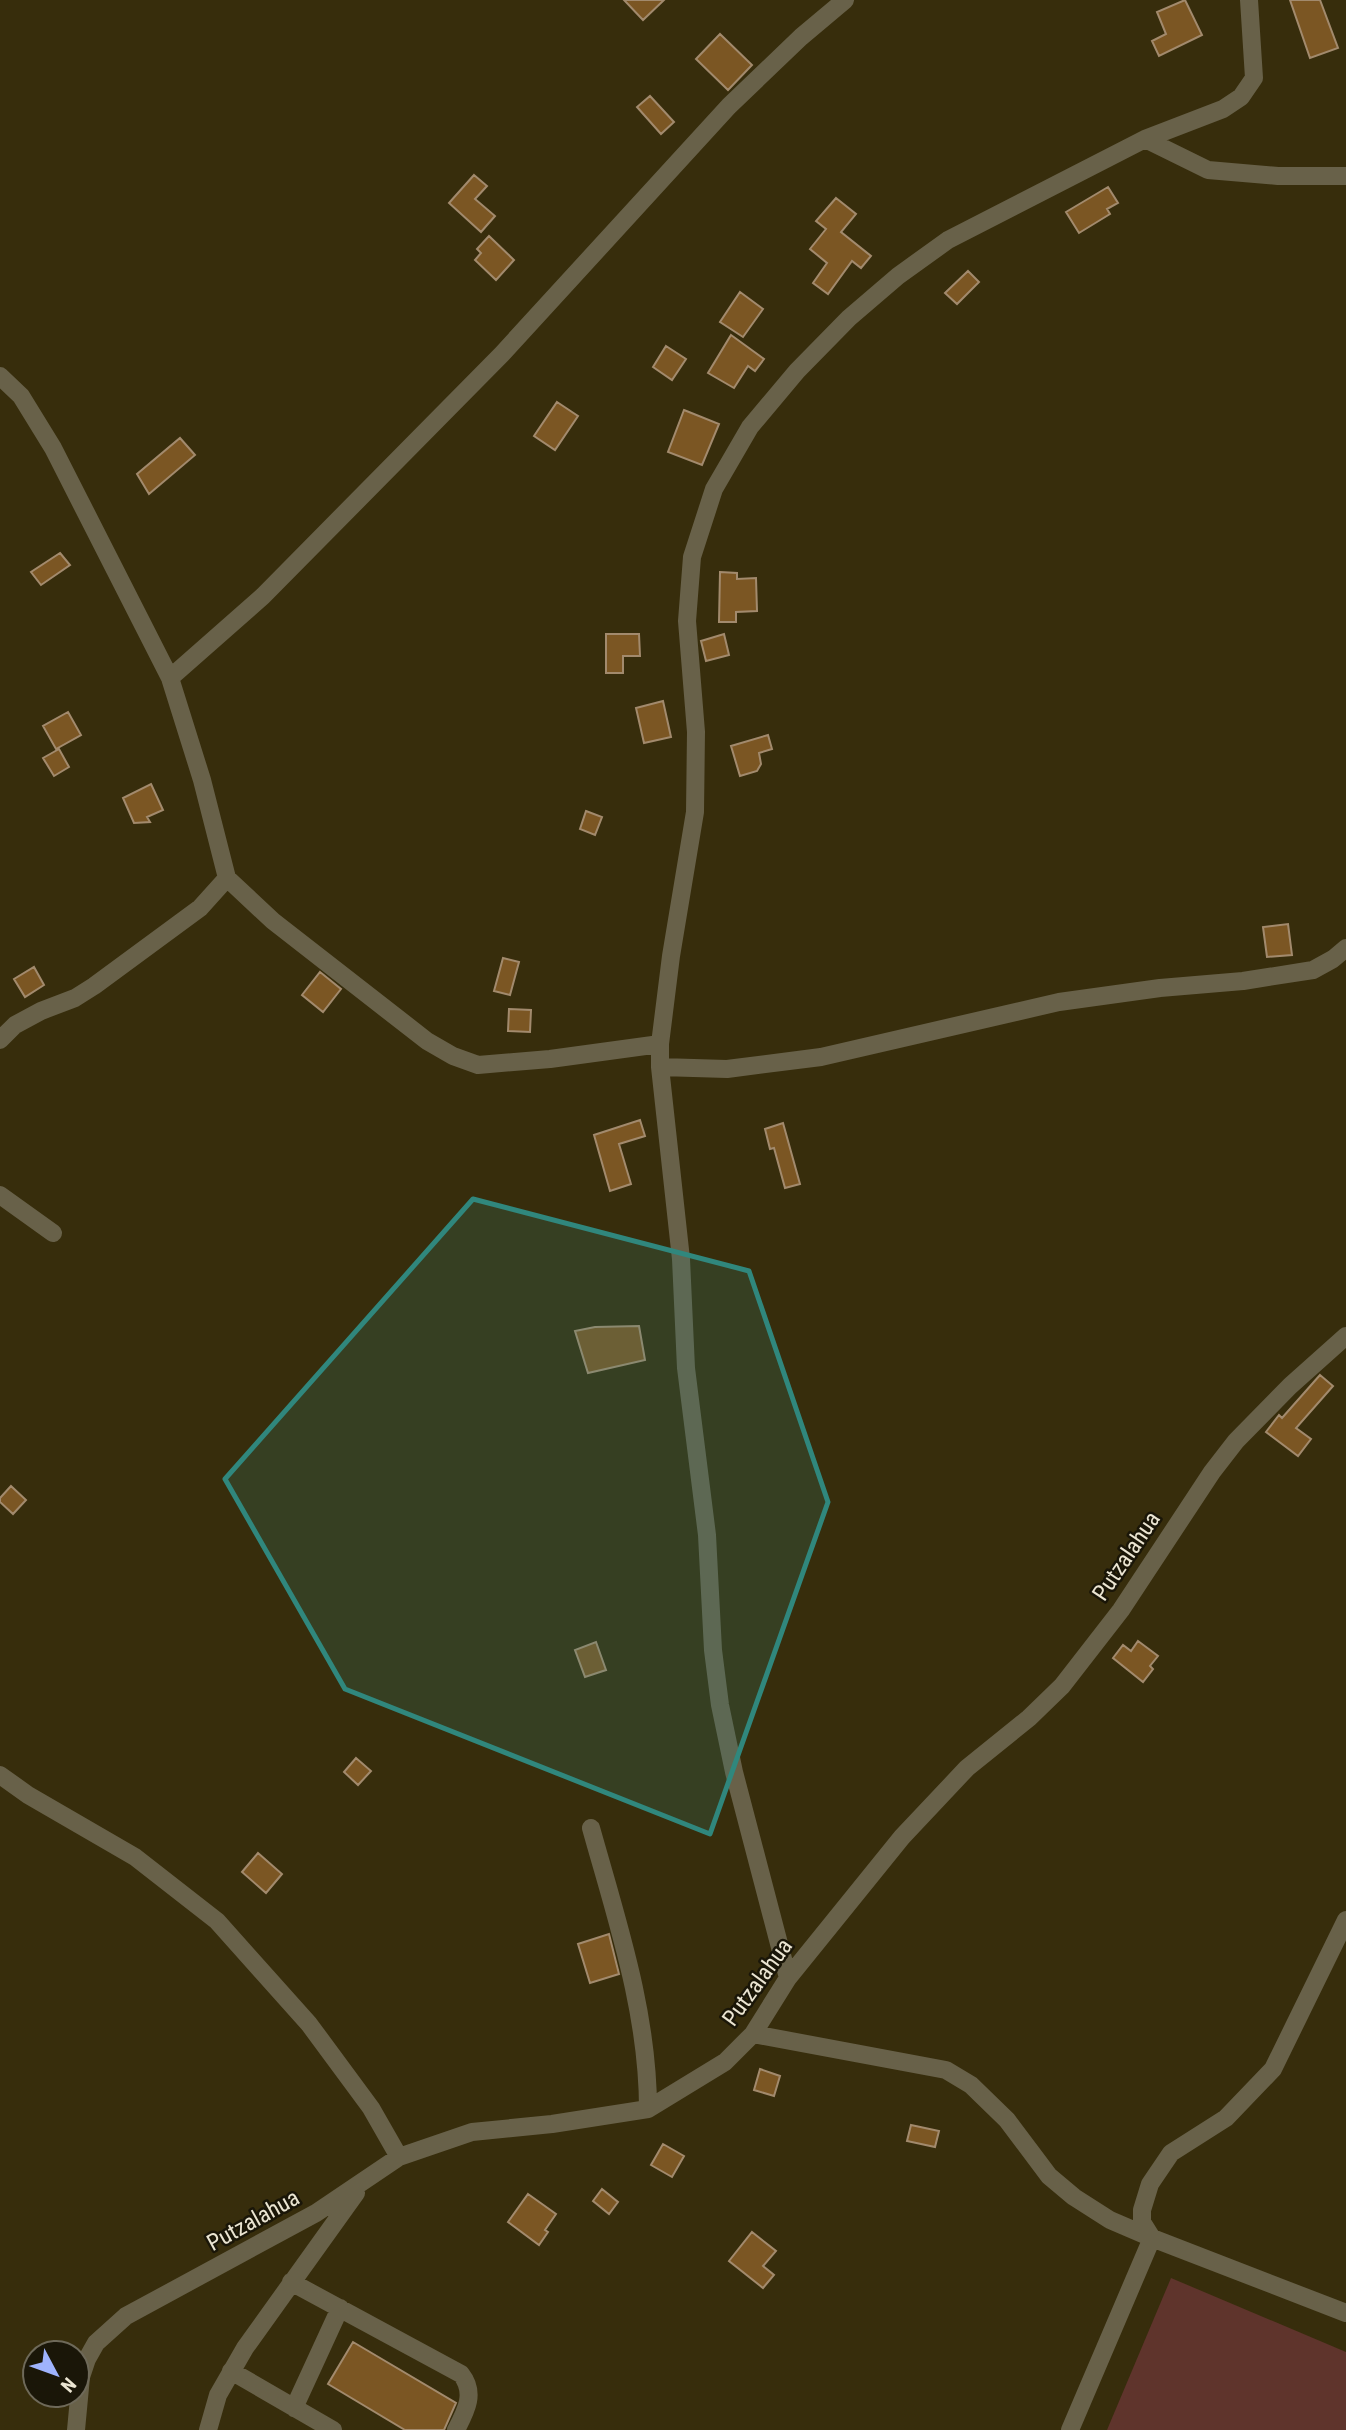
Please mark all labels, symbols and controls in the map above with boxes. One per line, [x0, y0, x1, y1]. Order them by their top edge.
street label: Putzalahua [1087, 1507, 1166, 1606]
street label: Putzalahua [717, 1933, 798, 2031]
street label: Putzalahua [202, 2184, 304, 2257]
north arrow [21, 2339, 91, 2409]
text: N [56, 2373, 81, 2397]

